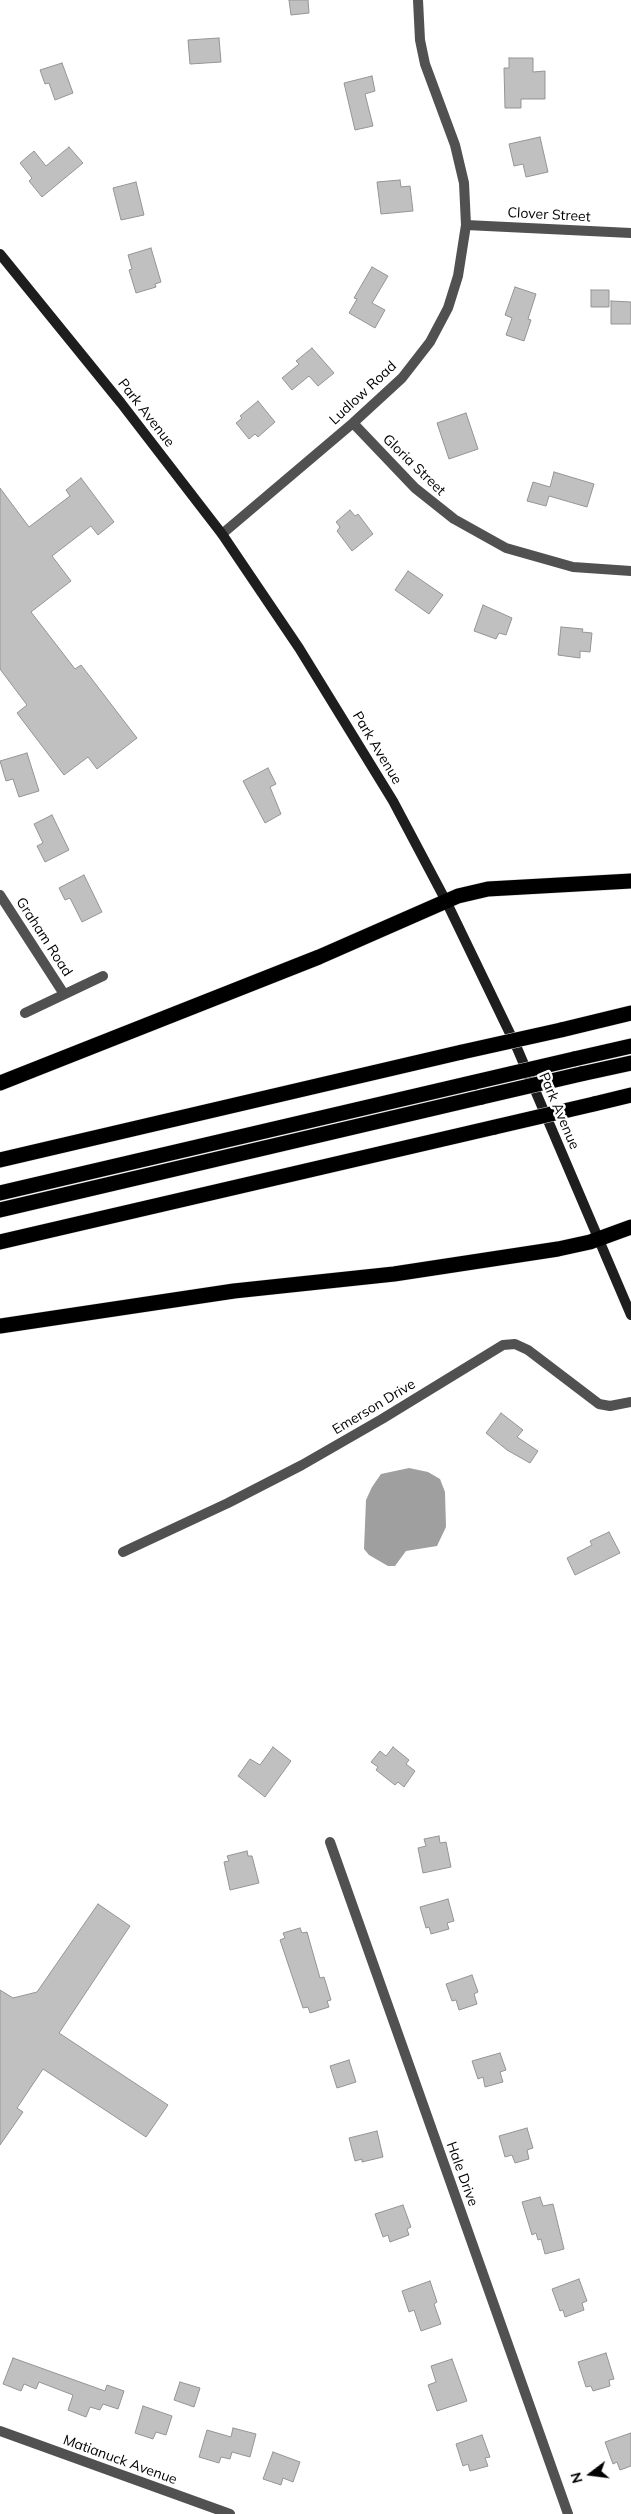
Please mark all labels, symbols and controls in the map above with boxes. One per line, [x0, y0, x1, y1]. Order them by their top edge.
street label: Clover Street [507, 204, 591, 226]
street label: Ludlow Road [326, 358, 400, 428]
street label: Park Avenue [114, 376, 178, 450]
street label: Gloria Street [379, 431, 449, 499]
street label: Park Avenue [349, 709, 405, 787]
street label: Graham Road [12, 894, 76, 980]
street label: Park Avenue [535, 1070, 583, 1152]
street label: Emerson Drive [329, 1376, 419, 1438]
street label: Hale Drive [443, 2139, 481, 2209]
street label: Matianuck Avenue [61, 2432, 179, 2488]
north arrow [566, 2449, 616, 2499]
text: N [566, 2470, 587, 2485]

